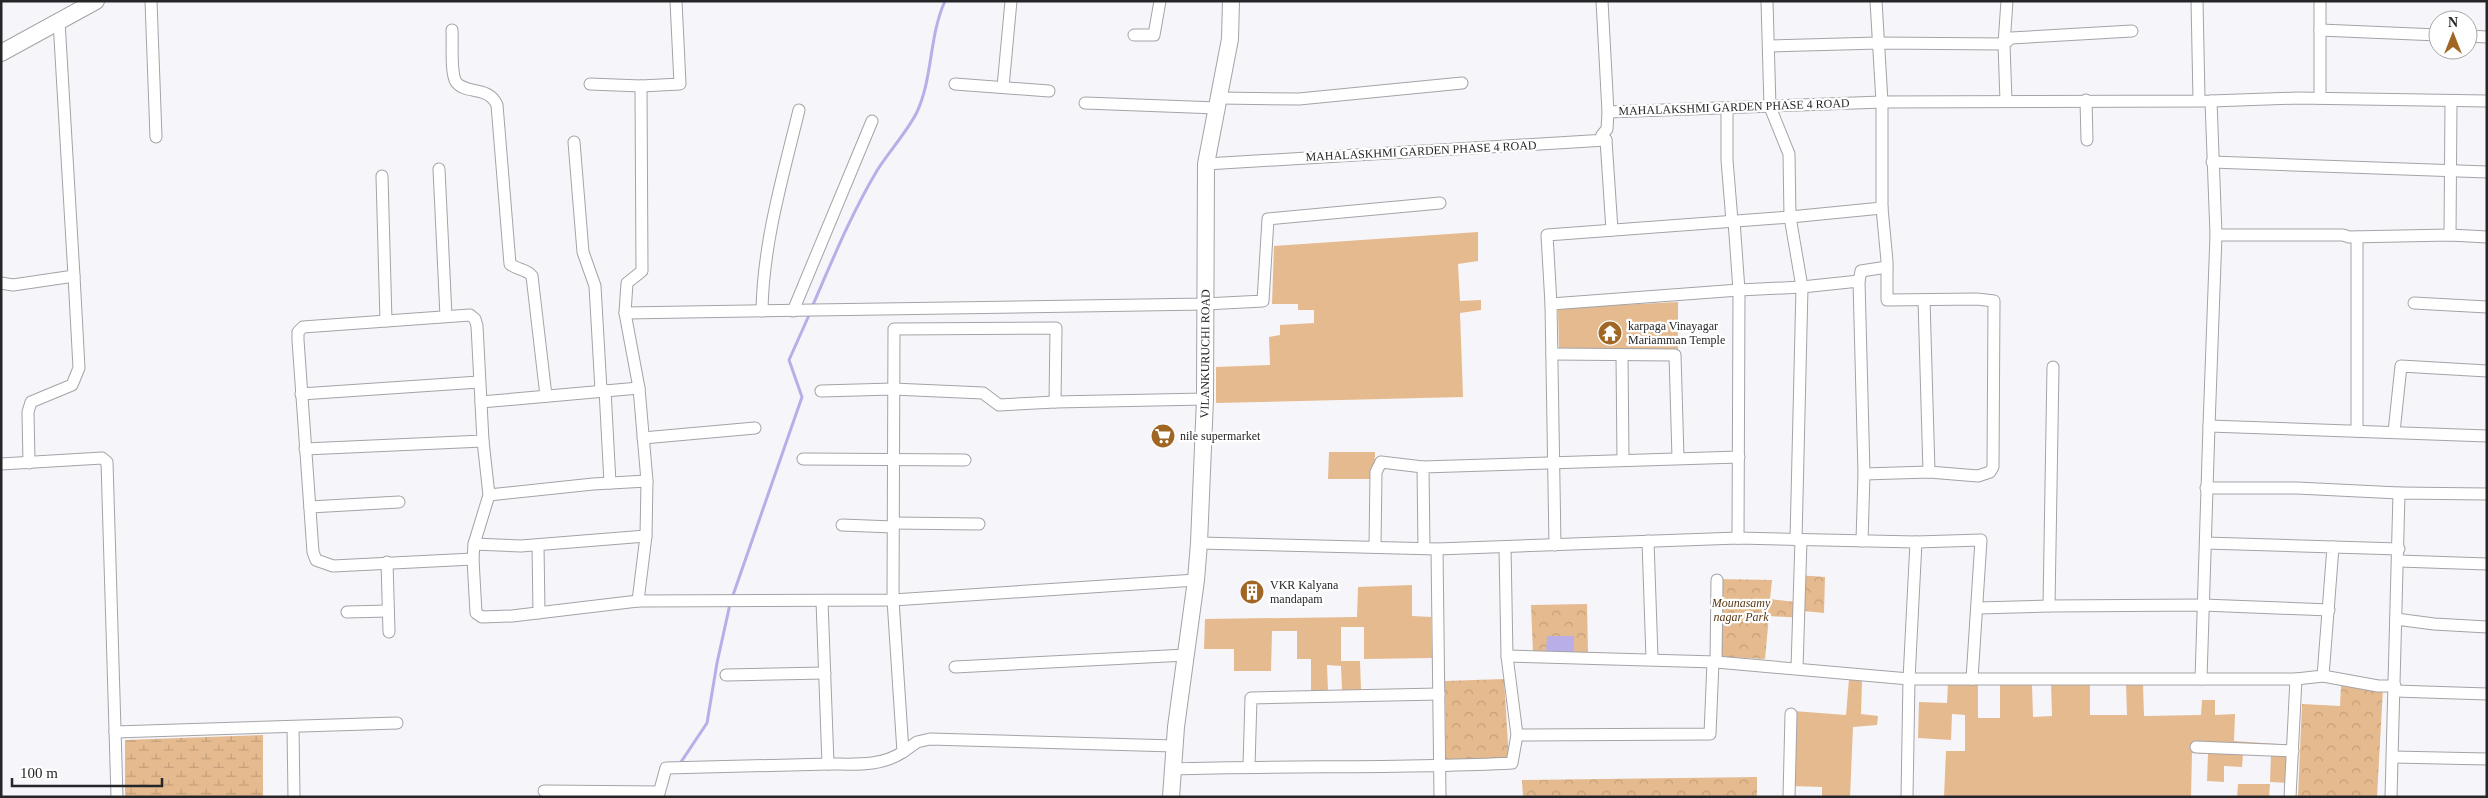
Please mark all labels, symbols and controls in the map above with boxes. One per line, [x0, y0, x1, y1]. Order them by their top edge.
north arrow [2428, 10, 2478, 60]
text: N [2448, 15, 2458, 30]
street label: MAHALAKSHMI GARDEN PHASE 4 ROAD [1618, 96, 1850, 118]
street label: MAHALASKHMI GARDEN PHASE 4 ROAD [1305, 138, 1537, 164]
street label: VILANKURUCHI ROAD [1197, 289, 1212, 419]
place label: karpaga Vinayagar Mariamman Temple [1628, 319, 1725, 347]
temple icon: karpaga Vinayagar Mariamman Temple [1597, 320, 1623, 346]
supermarket icon: nile supermarket [1150, 423, 1176, 449]
place label: nile supermarket [1180, 429, 1261, 443]
place label: VKR Kalyana mandapam [1270, 578, 1339, 606]
building icon: VKR Kalyana mandapam [1239, 579, 1265, 605]
park label: Mounasamy nagar Park [1711, 596, 1771, 624]
scale bar [12, 756, 162, 788]
text: 100 m [20, 765, 58, 781]

